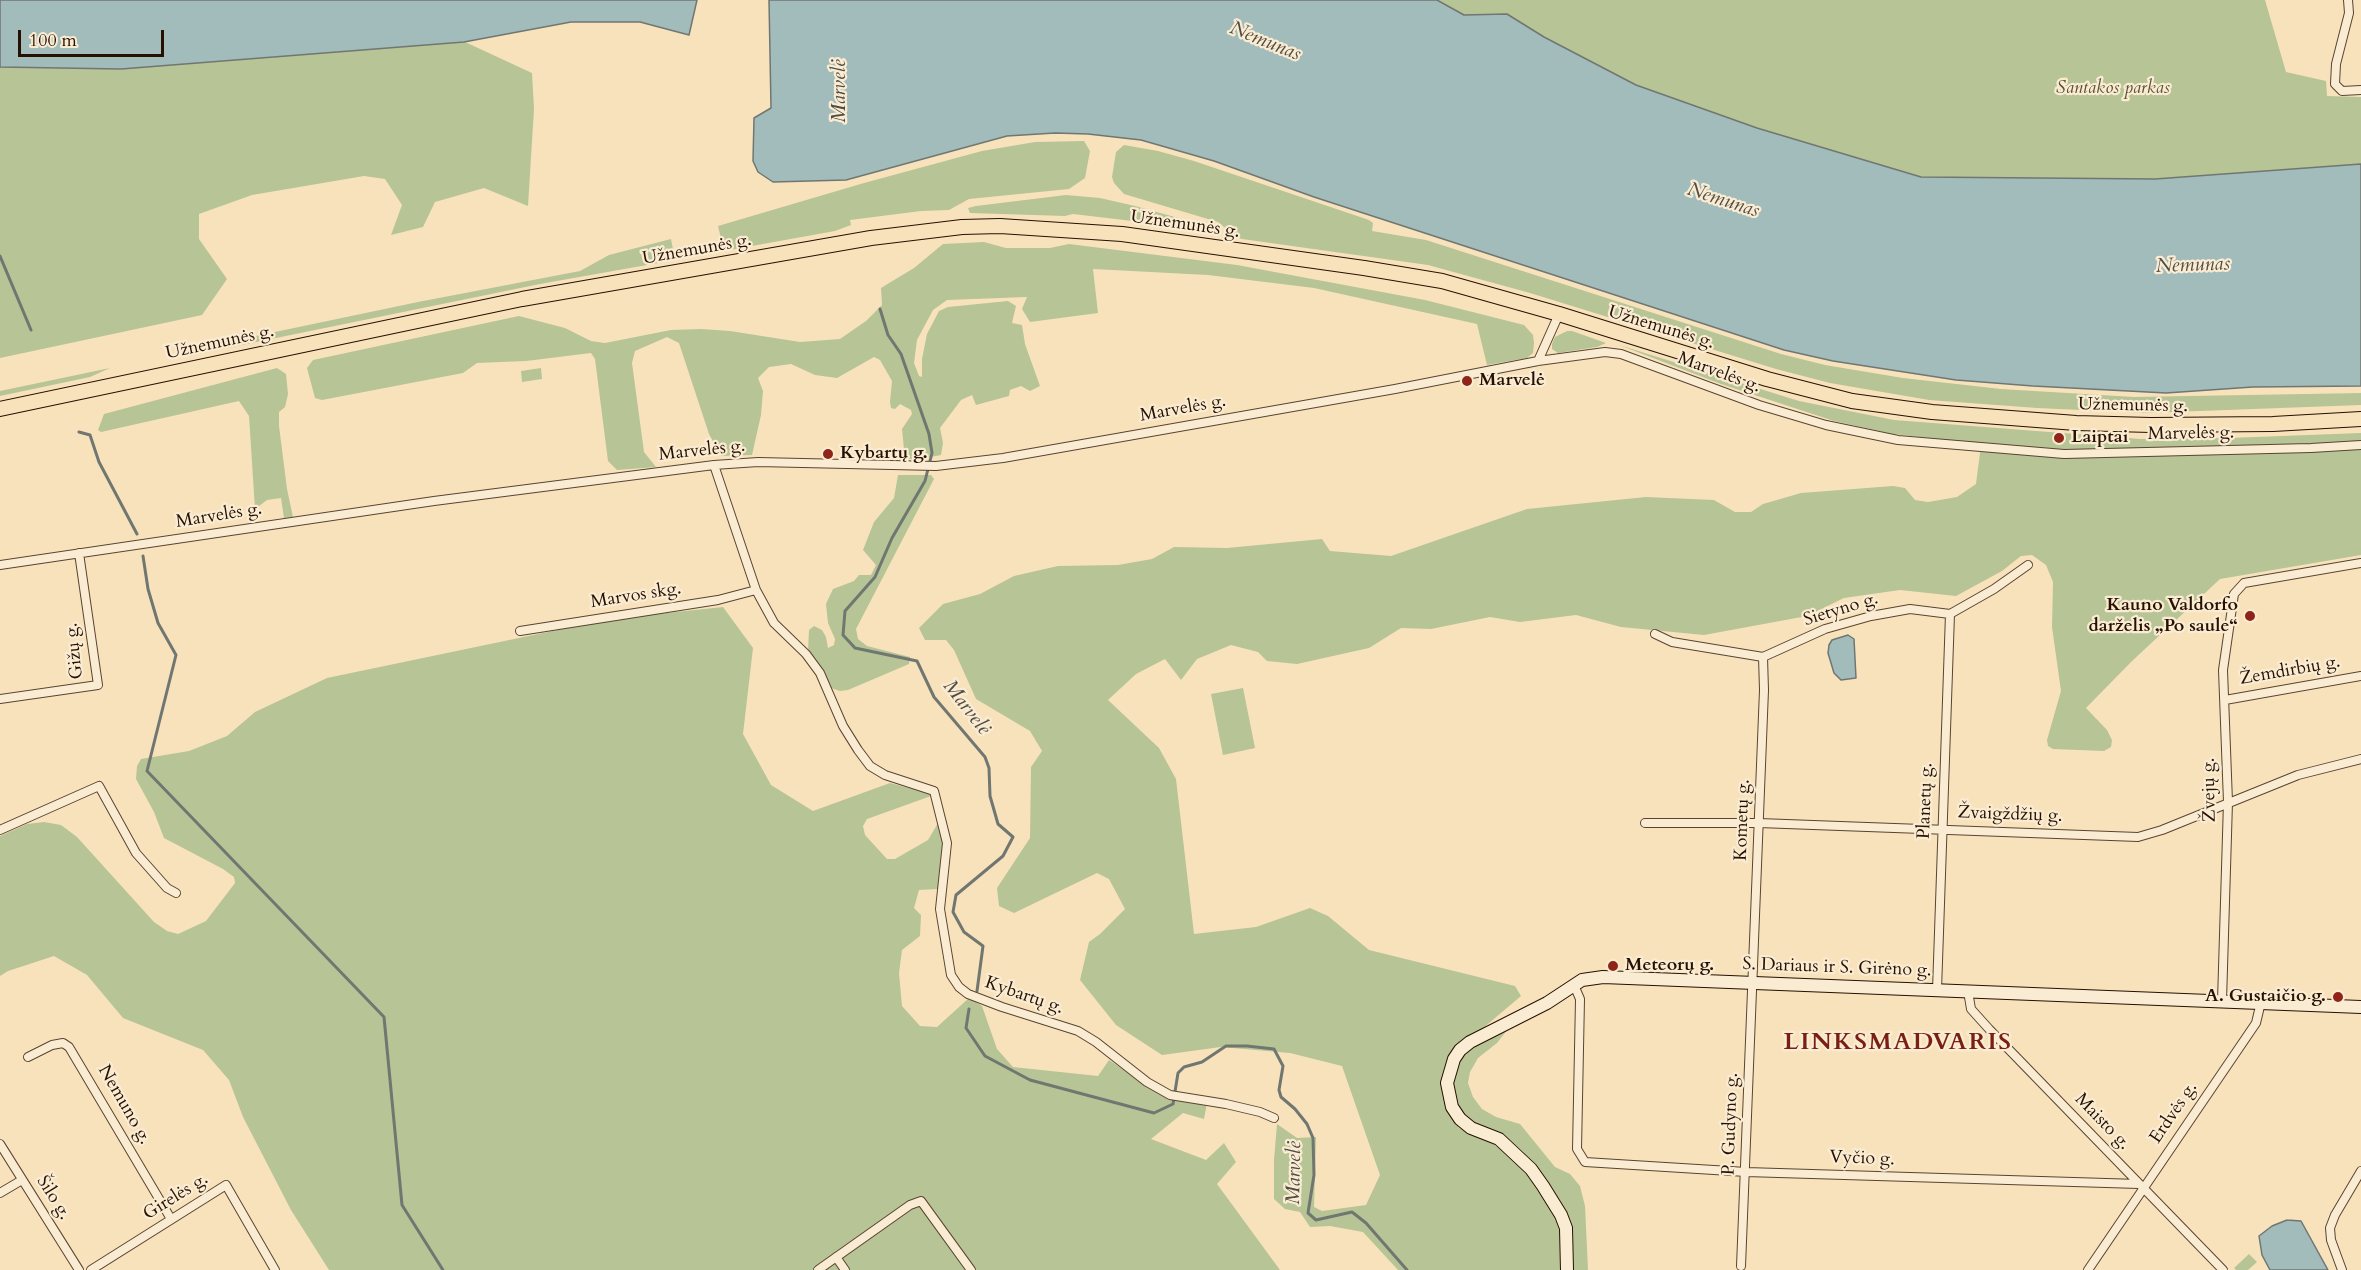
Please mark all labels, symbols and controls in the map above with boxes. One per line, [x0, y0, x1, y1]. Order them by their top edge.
water label: Nemunas [1226, 17, 1304, 67]
scale bar [21, 18, 166, 56]
text: 100 m [29, 28, 77, 53]
water label: Marvelė [828, 59, 852, 123]
park label: Santakos parkas [2056, 78, 2170, 100]
water label: Nemunas [1684, 178, 1762, 224]
street label: Užnemunės g. [1129, 207, 1241, 243]
street label: Užnemunės g. [641, 230, 753, 270]
water label: Nemunas [2155, 253, 2231, 279]
street label: Užnemunės g. [1605, 302, 1717, 354]
street label: Užnemunės g. [164, 321, 276, 365]
street label: Marvelės g. [1675, 348, 1763, 398]
place label: Marvelė [1479, 370, 1545, 392]
marker: Marvelė [1460, 374, 1474, 388]
street label: Marvelės g. [1138, 391, 1228, 427]
street label: Užnemunės g. [2078, 394, 2188, 418]
street label: Marvelės g. [2147, 422, 2235, 446]
place label: Laiptai [2071, 427, 2128, 449]
marker: Laiptai [2052, 431, 2066, 445]
street label: Marvelės g. [658, 436, 746, 466]
place label: Kybartų g. [840, 443, 928, 465]
marker: Kybartų g. [821, 447, 835, 461]
street label: Marvelės g. [174, 499, 264, 533]
street label: Marvos skg. [589, 578, 683, 614]
street label: Sietyno g. [1801, 588, 1881, 632]
place label: Kauno Valdorfo darželis „Po saule“ [2089, 595, 2238, 638]
marker: Kauno Valdorfo darželis „Po saule“ [2243, 609, 2257, 623]
street label: Gižų g. [61, 622, 89, 680]
street label: Žemdirbių g. [2238, 652, 2342, 690]
water label: Marvelė [937, 676, 995, 740]
street label: Žvejų g. [2199, 758, 2221, 822]
street label: Planetų g. [1914, 762, 1938, 840]
street label: Kometų g. [1731, 779, 1755, 861]
street label: Žvaigždžių g. [1957, 802, 2063, 828]
street label: S. Dariaus ir S. Girėno g. [1742, 954, 1932, 982]
place label: Meteorų g. [1625, 955, 1714, 977]
marker: Meteorų g. [1606, 959, 1620, 973]
street label: Kybartų g. [982, 972, 1066, 1020]
place label: A. Gustaičio g. [2205, 986, 2326, 1008]
marker: A. Gustaičio g. [2331, 990, 2345, 1004]
district label: LINKSMADVARIS [1783, 1029, 2013, 1057]
street label: Nemuno g. [93, 1061, 155, 1149]
street label: P. Gudyno g. [1718, 1072, 1744, 1176]
street label: Erdvės g. [2145, 1078, 2203, 1148]
street label: Maisto g. [2070, 1089, 2134, 1155]
water label: Marvelė [1282, 1141, 1308, 1205]
street label: Vyčio g. [1829, 1147, 1895, 1171]
street label: Girelės g. [140, 1169, 212, 1225]
street label: Šilo g. [31, 1172, 75, 1224]

